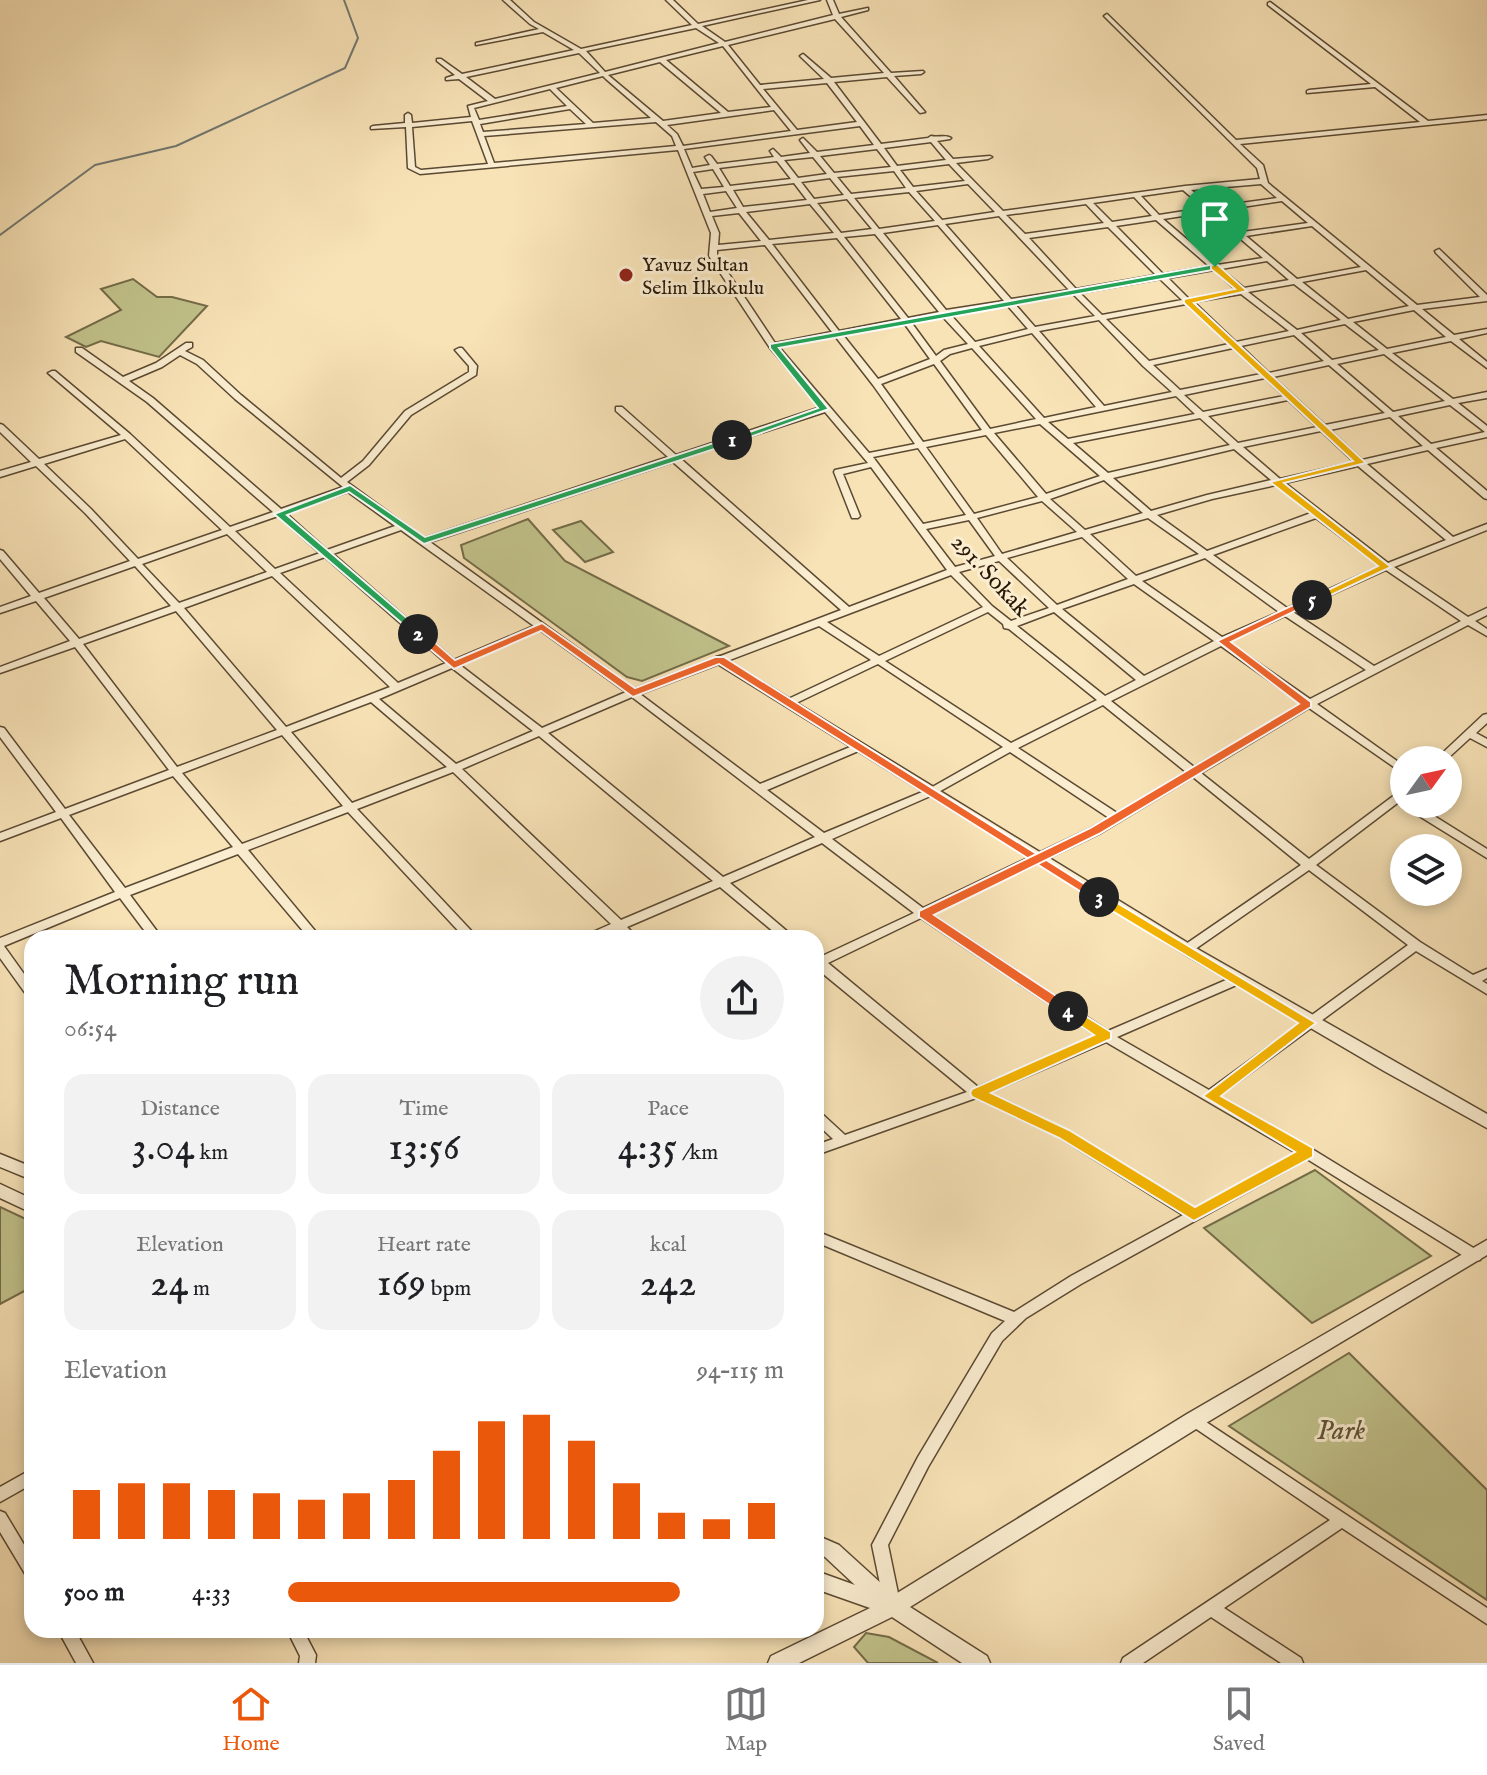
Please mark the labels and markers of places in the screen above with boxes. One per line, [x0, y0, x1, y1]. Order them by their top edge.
pin [1181, 185, 1249, 267]
place label: Yavuz Sultan Selim İlkokulu [642, 253, 764, 301]
marker: Yavuz Sultan Selim İlkokulu [617, 266, 635, 284]
pin: 1 [712, 420, 752, 460]
pin: 5 [1292, 580, 1332, 620]
pin: 2 [398, 614, 438, 654]
pin: 3 [1079, 877, 1119, 917]
pin: 4 [1048, 991, 1088, 1031]

